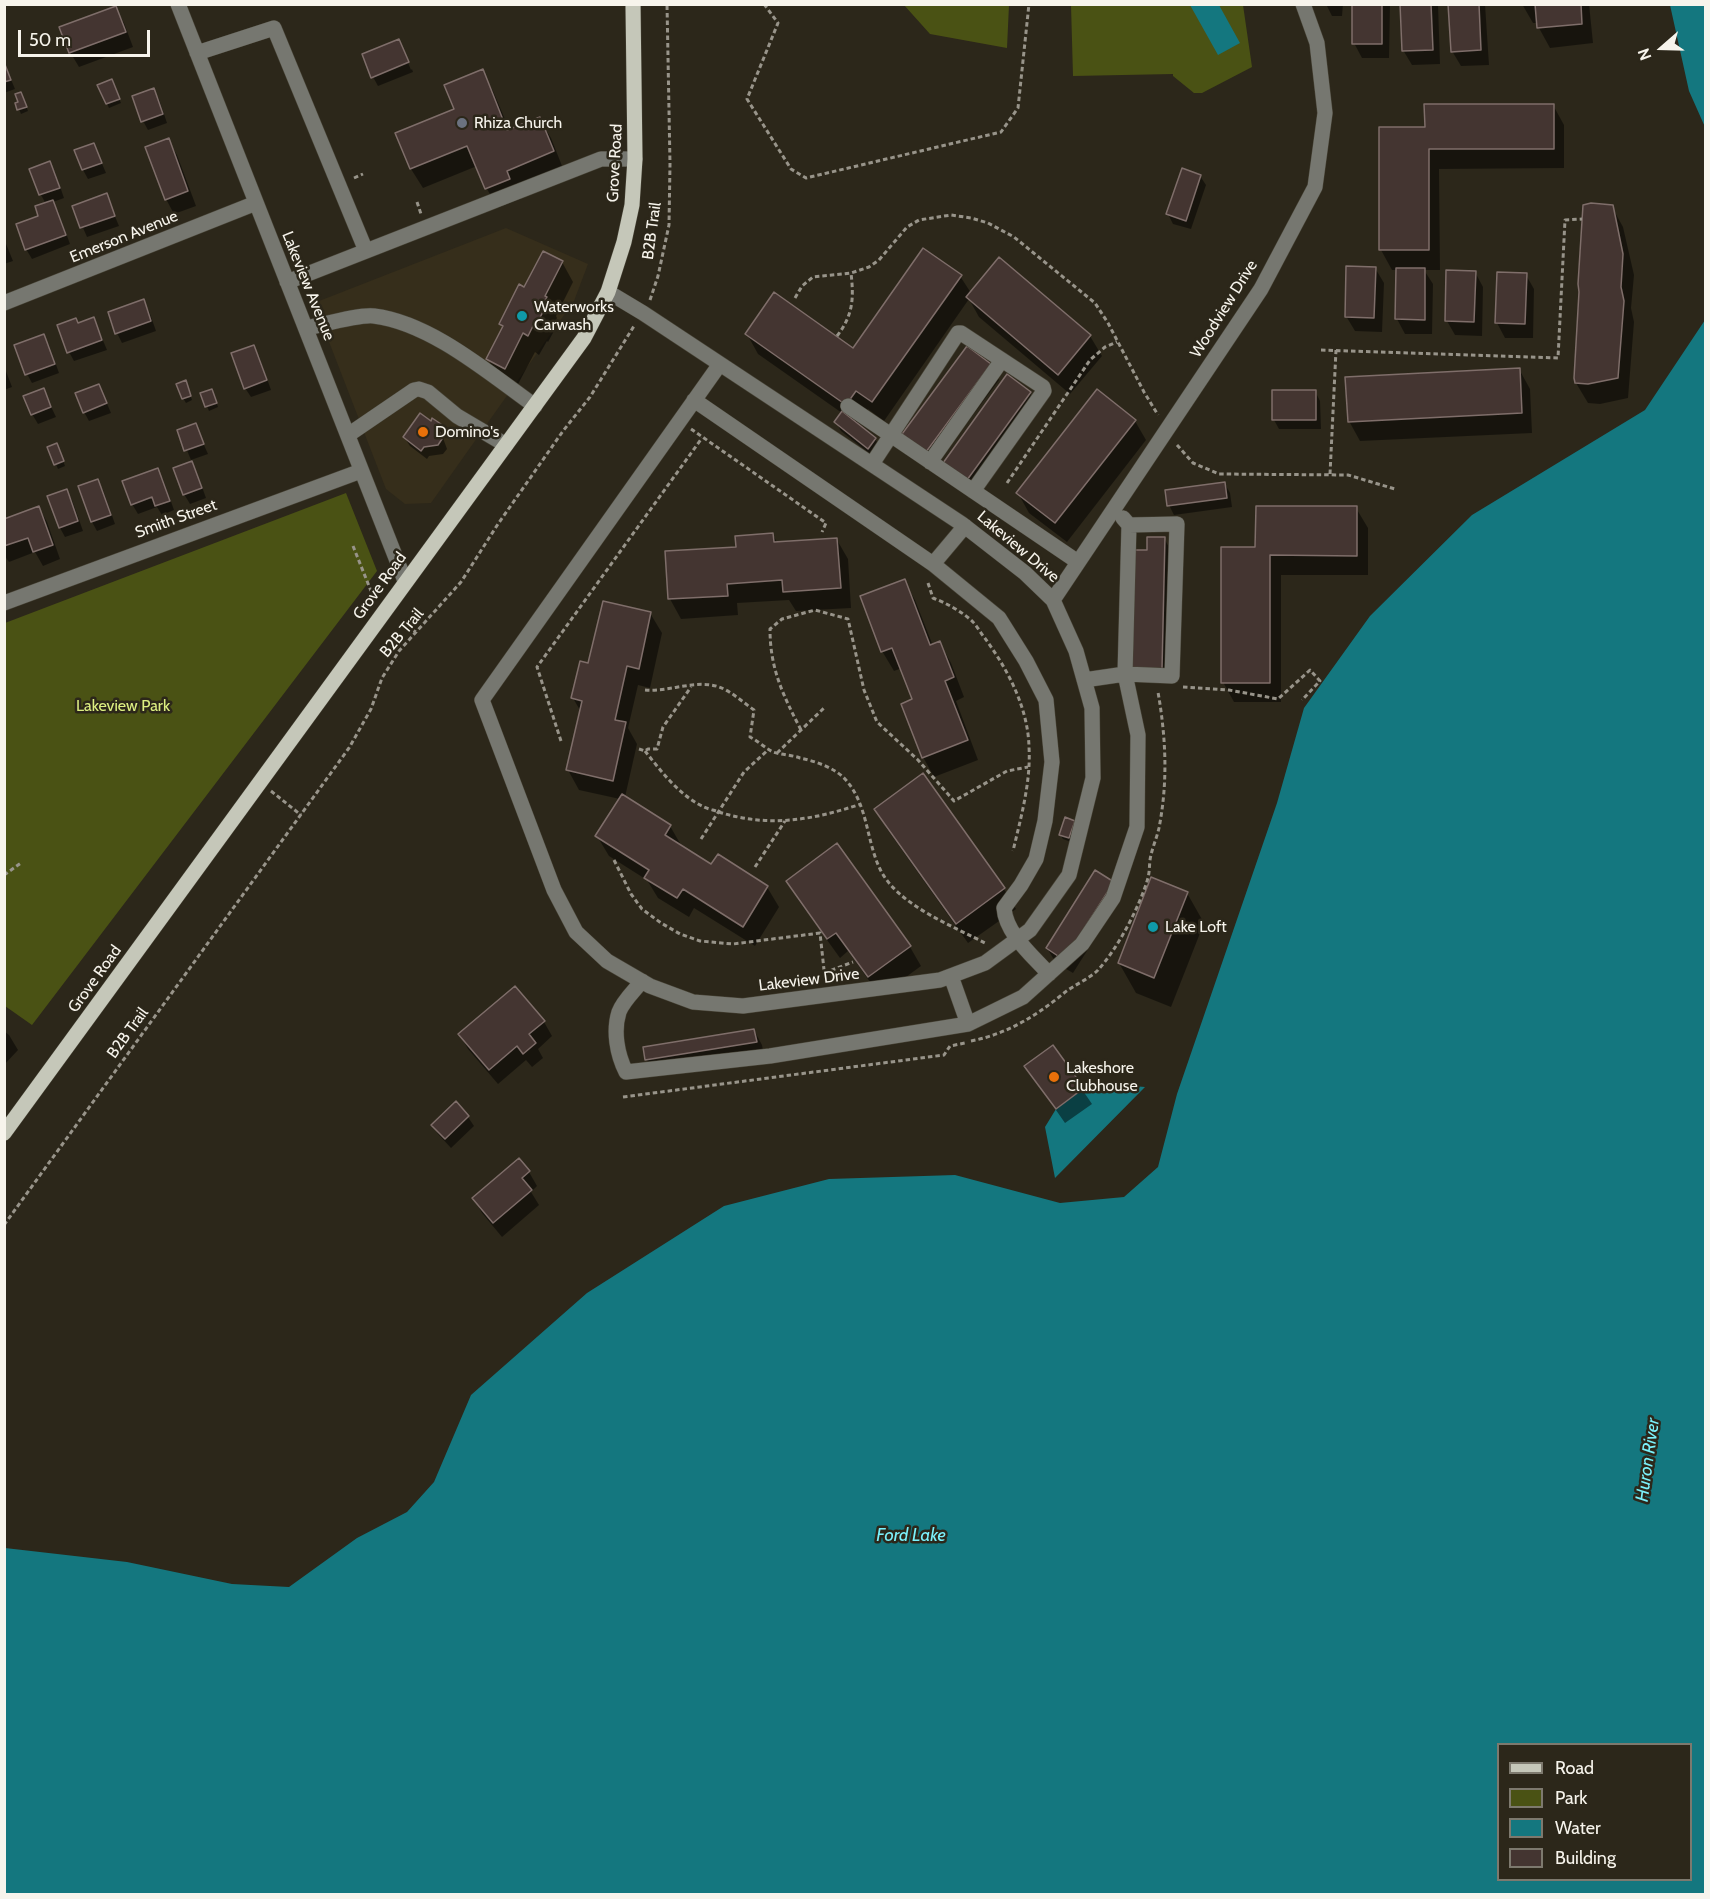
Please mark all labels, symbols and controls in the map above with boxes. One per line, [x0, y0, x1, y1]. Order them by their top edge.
scale bar [21, 18, 153, 56]
north arrow [1632, 18, 1692, 78]
text: 50 m [29, 29, 71, 51]
text: N [1634, 46, 1655, 63]
place label: Rhiza Church [474, 113, 562, 133]
marker: Rhiza Church [455, 116, 469, 130]
street label: Grove Road [603, 123, 627, 203]
street label: B2B Trail [638, 201, 666, 261]
street label: Emerson Avenue [67, 207, 181, 267]
street label: Lakeview Avenue [277, 229, 339, 343]
street label: Woodview Drive [1186, 257, 1262, 361]
place label: Waterworks Carwash [534, 297, 614, 335]
marker: Waterworks Carwash [515, 309, 529, 323]
place label: Domino's [435, 422, 499, 442]
marker: Domino's [416, 425, 430, 439]
street label: Smith Street [133, 495, 219, 543]
street label: Lakeview Drive [973, 507, 1063, 587]
street label: Grove Road [349, 549, 411, 623]
street label: B2B Trail [376, 605, 428, 661]
park label: Lakeview Park [76, 696, 170, 716]
place label: Lake Loft [1165, 917, 1227, 937]
marker: Lake Loft [1146, 920, 1160, 934]
street label: Grove Road [64, 942, 126, 1016]
street label: Lakeview Drive [758, 964, 860, 996]
street label: B2B Trail [103, 1004, 153, 1062]
place label: Lakeshore Clubhouse [1066, 1058, 1138, 1096]
marker: Lakeshore Clubhouse [1047, 1070, 1061, 1084]
water label: Huron River [1631, 1417, 1665, 1503]
water label: Ford Lake [876, 1525, 946, 1547]
legend [1497, 1743, 1692, 1881]
text: Road [1555, 1757, 1594, 1779]
text: Park [1555, 1787, 1587, 1809]
text: Water [1555, 1817, 1601, 1839]
text: Building [1555, 1847, 1616, 1869]

